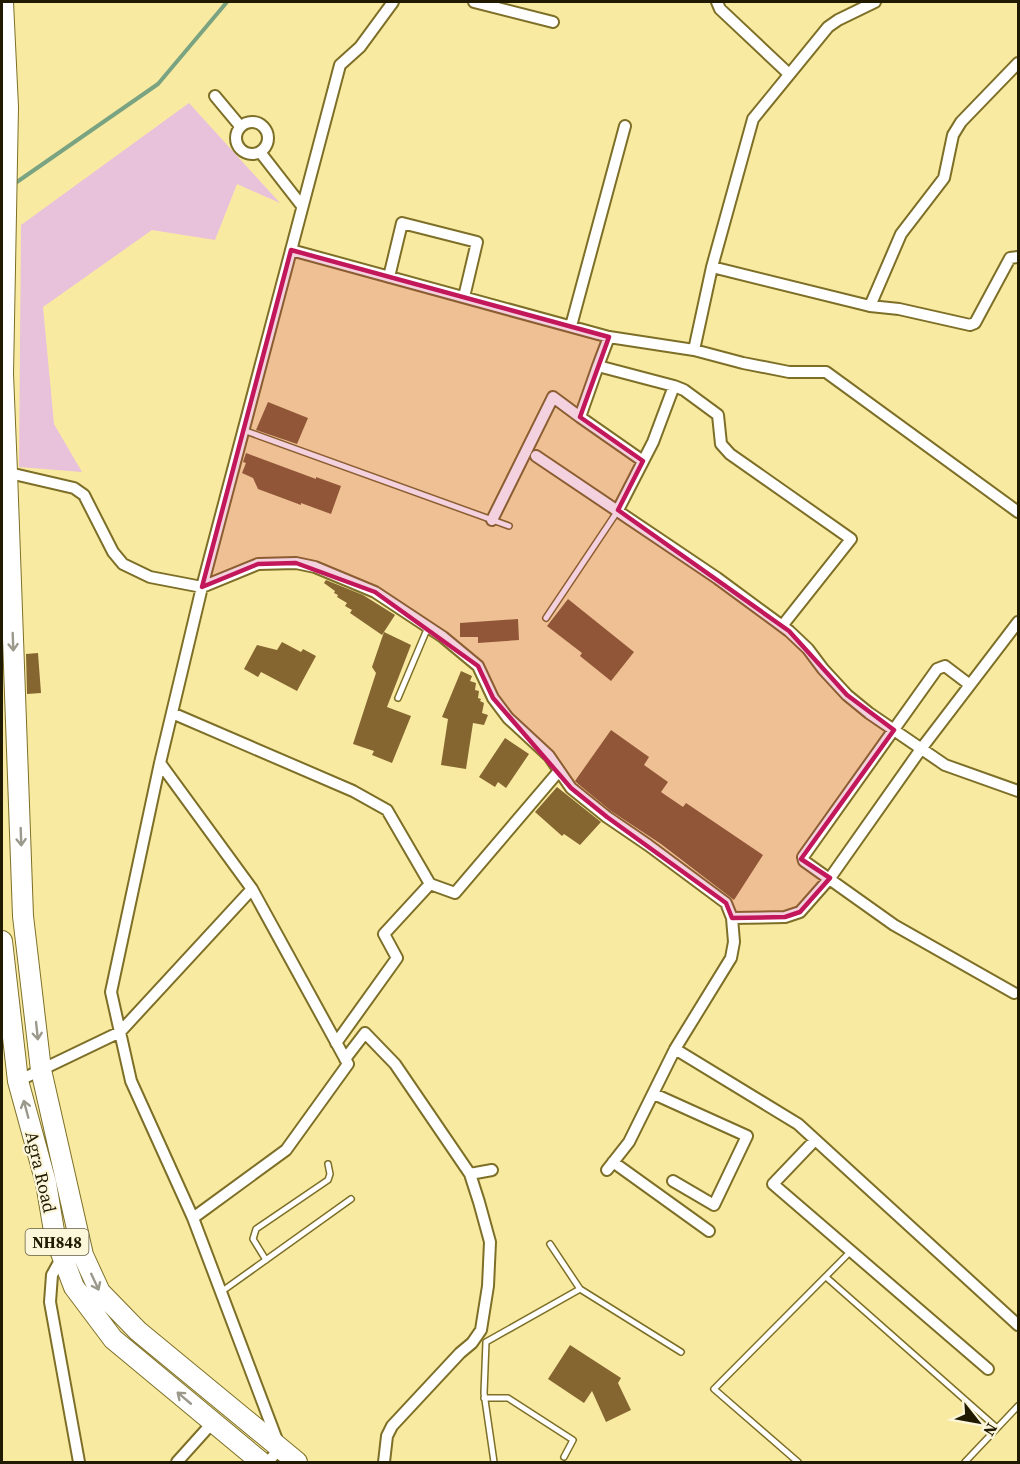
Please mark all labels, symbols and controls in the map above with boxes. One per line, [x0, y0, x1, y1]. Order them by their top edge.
one-way arrow [8, 632, 19, 652]
one-way arrow [15, 827, 26, 847]
one-way arrow [31, 1021, 42, 1041]
one-way arrow [20, 1100, 31, 1119]
street label: Agra Road [20, 1129, 62, 1215]
road number: NH848 [26, 1229, 88, 1255]
one-way arrow [90, 1272, 102, 1290]
one-way arrow [177, 1391, 192, 1405]
north arrow [948, 1392, 1008, 1452]
text: N [978, 1419, 1003, 1441]

